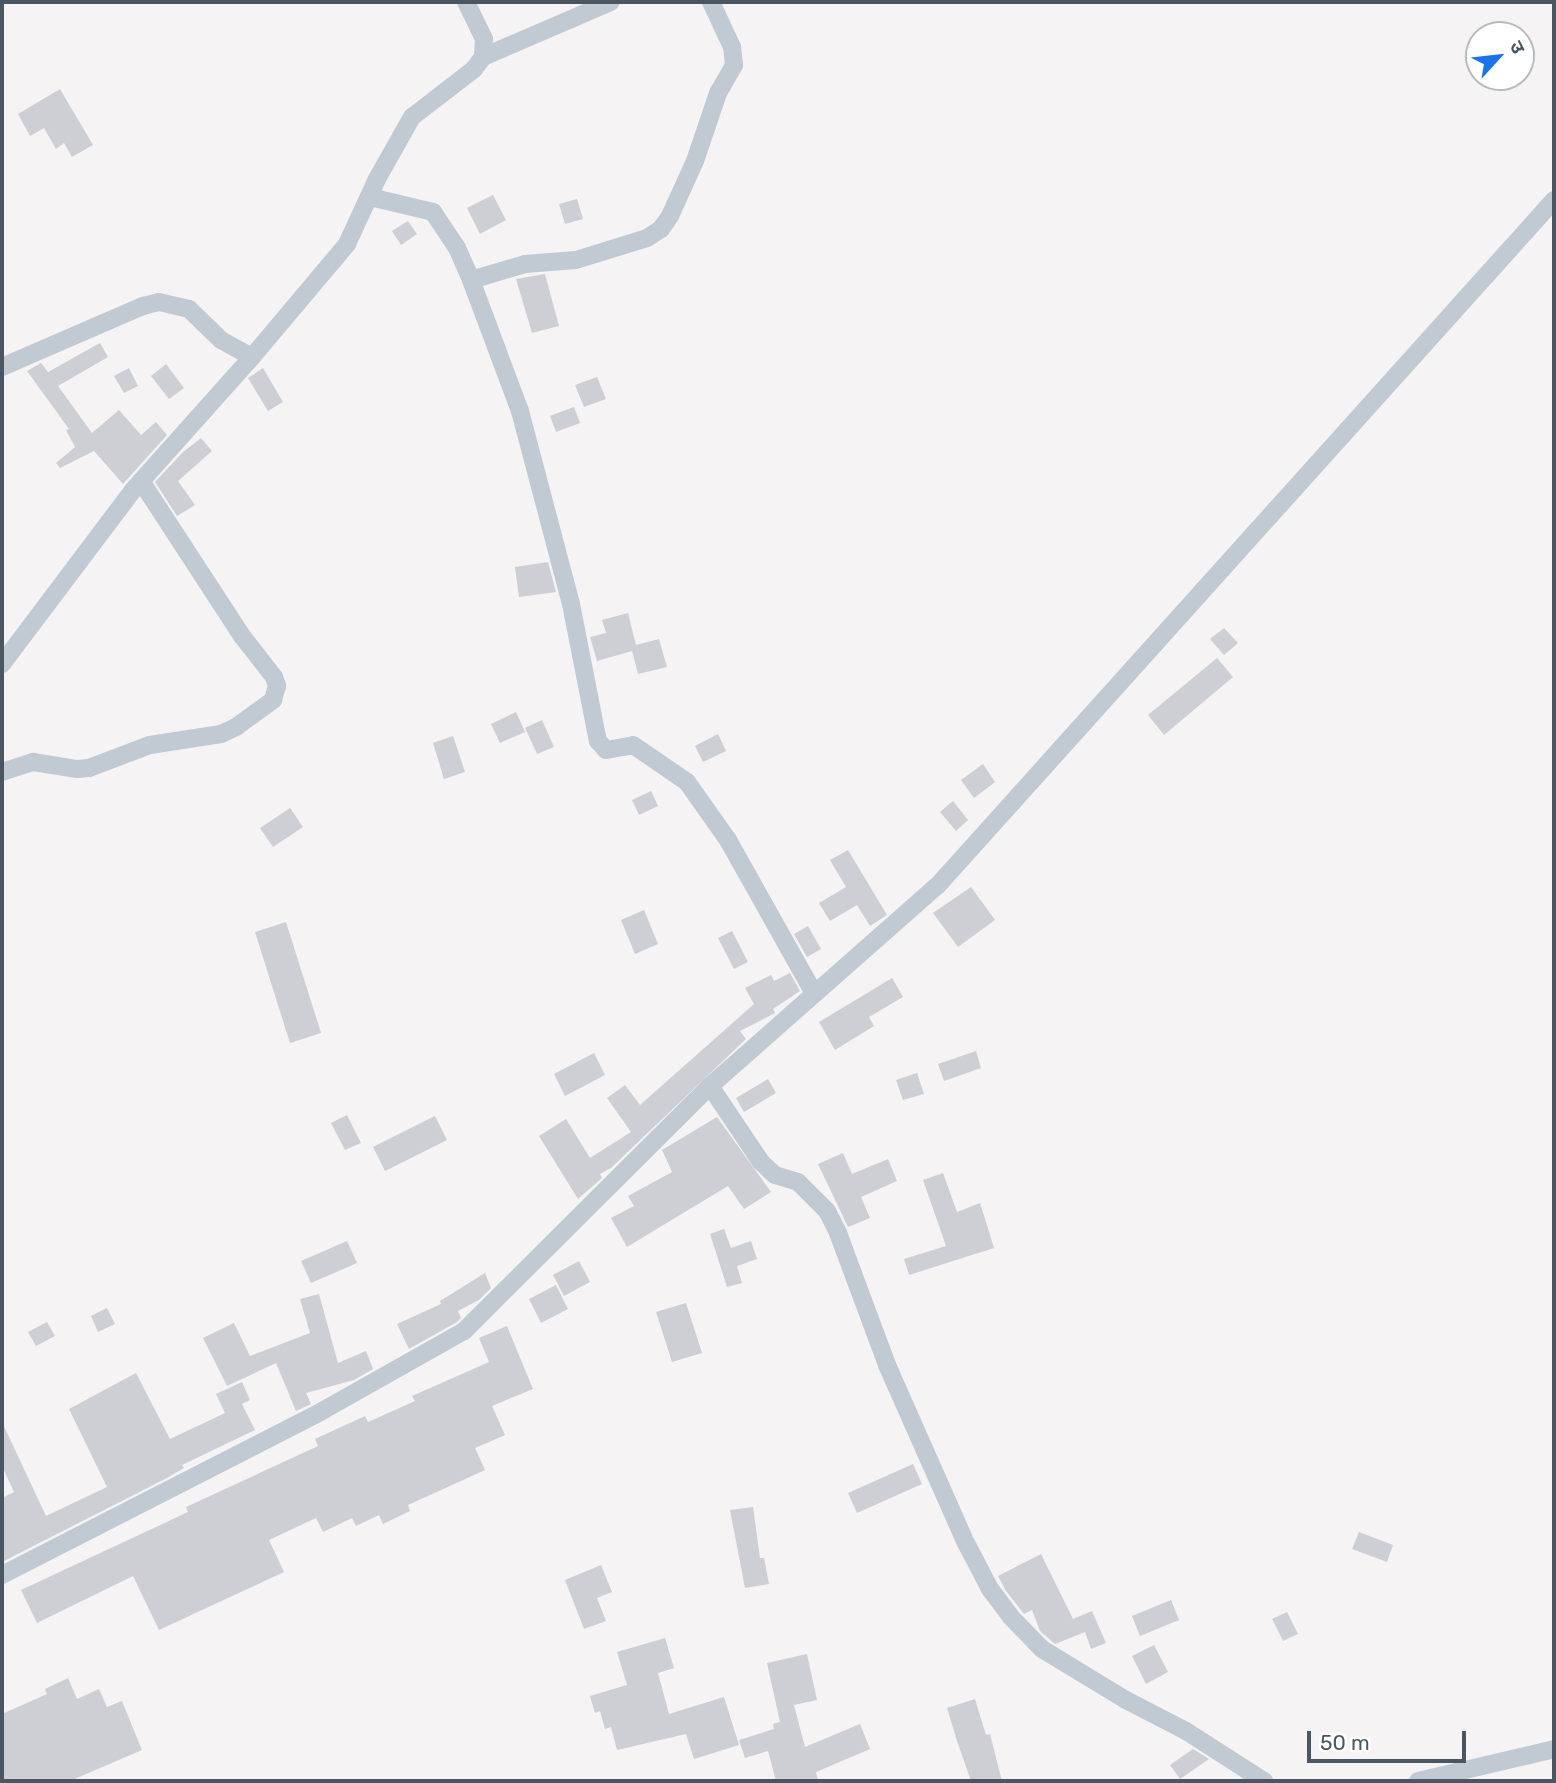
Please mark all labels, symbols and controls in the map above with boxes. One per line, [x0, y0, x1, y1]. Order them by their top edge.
north arrow [1465, 21, 1535, 91]
text: उ [1505, 37, 1530, 57]
scale bar [1311, 1716, 1470, 1760]
text: 50 m [1320, 1730, 1370, 1755]

